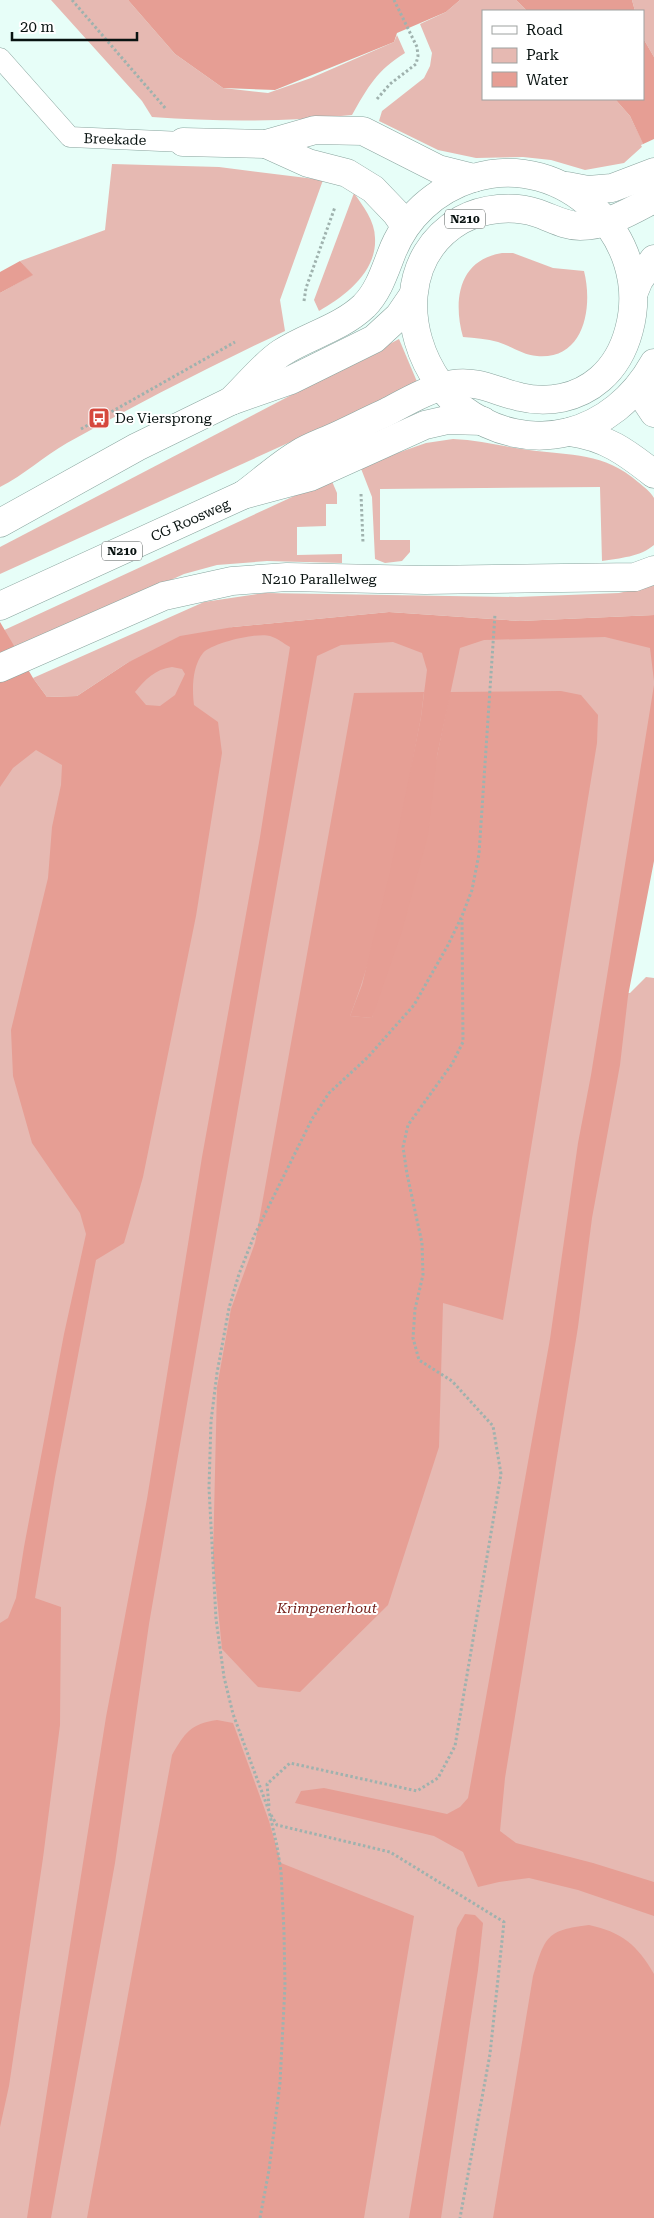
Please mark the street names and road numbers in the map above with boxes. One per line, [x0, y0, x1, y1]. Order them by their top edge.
street label: Breekade [83, 130, 147, 148]
road number: N210 [445, 210, 485, 228]
street label: CG Roosweg [148, 495, 232, 545]
road number: N210 [102, 542, 142, 560]
street label: N210 Parallelweg [261, 571, 377, 587]

